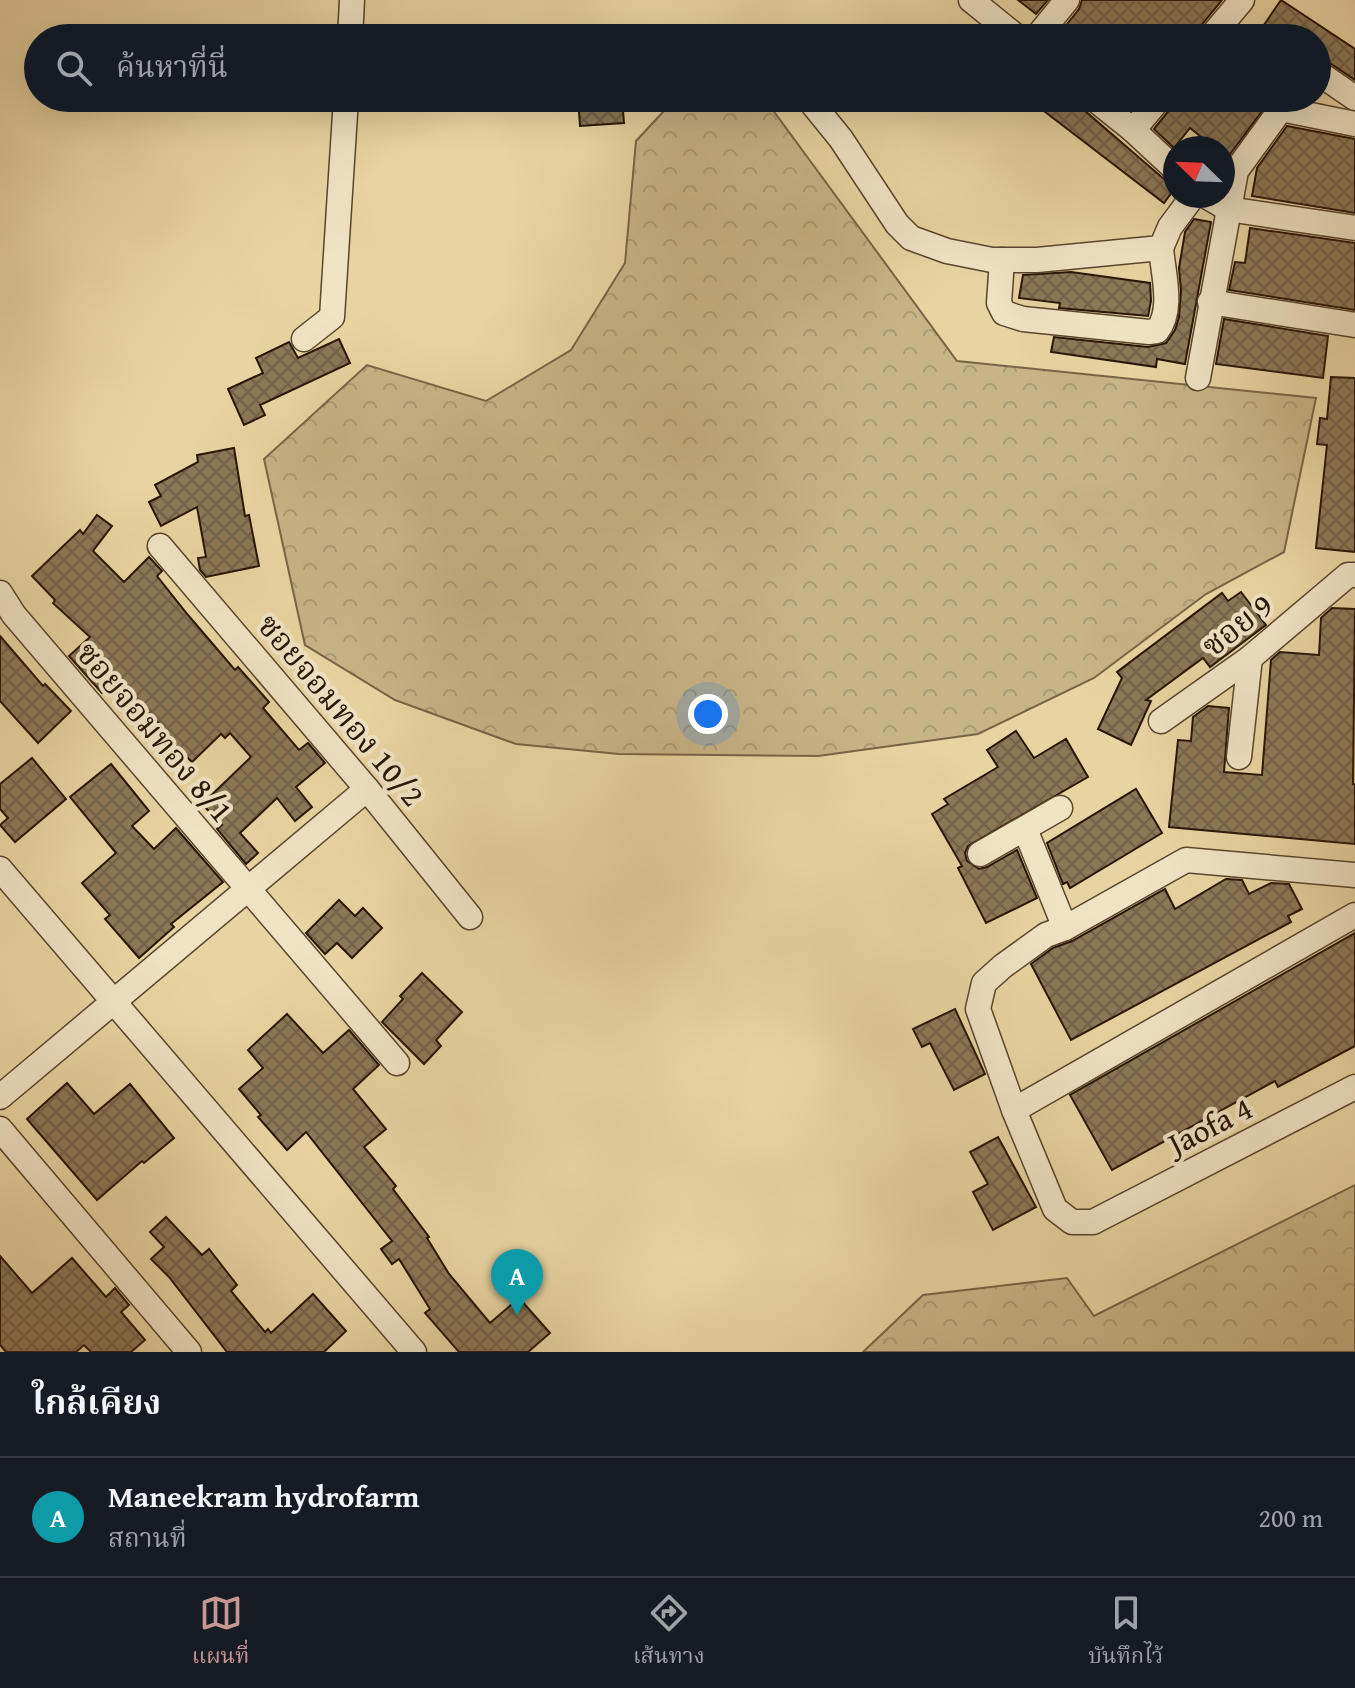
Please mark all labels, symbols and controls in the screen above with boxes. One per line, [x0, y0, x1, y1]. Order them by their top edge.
search box [24, 24, 1331, 112]
text: ค้นหาที่นี่ [116, 44, 228, 88]
icon: search [52, 46, 96, 90]
north arrow [1163, 136, 1235, 208]
street label: ซอย 9 [1191, 582, 1283, 668]
street label: ซอยจอมทอง 10/2 [247, 603, 436, 816]
street label: ซอยจอมทอง 8/1 [66, 631, 245, 832]
your location [688, 694, 728, 734]
street label: Jaofa 4 [1156, 1084, 1260, 1169]
pin: A [491, 1249, 543, 1315]
text: ใกล้เคียง [32, 1377, 161, 1426]
text: Maneekram hydrofarm [108, 1474, 420, 1518]
text: A [50, 1498, 66, 1537]
text: 200 m [1258, 1498, 1323, 1537]
text: สถานที่ [108, 1518, 187, 1557]
tab: แผนที่ [192, 1591, 249, 1675]
tab: เส้นทาง [633, 1591, 705, 1675]
tab: บันทึกไว้ [1088, 1591, 1163, 1675]

